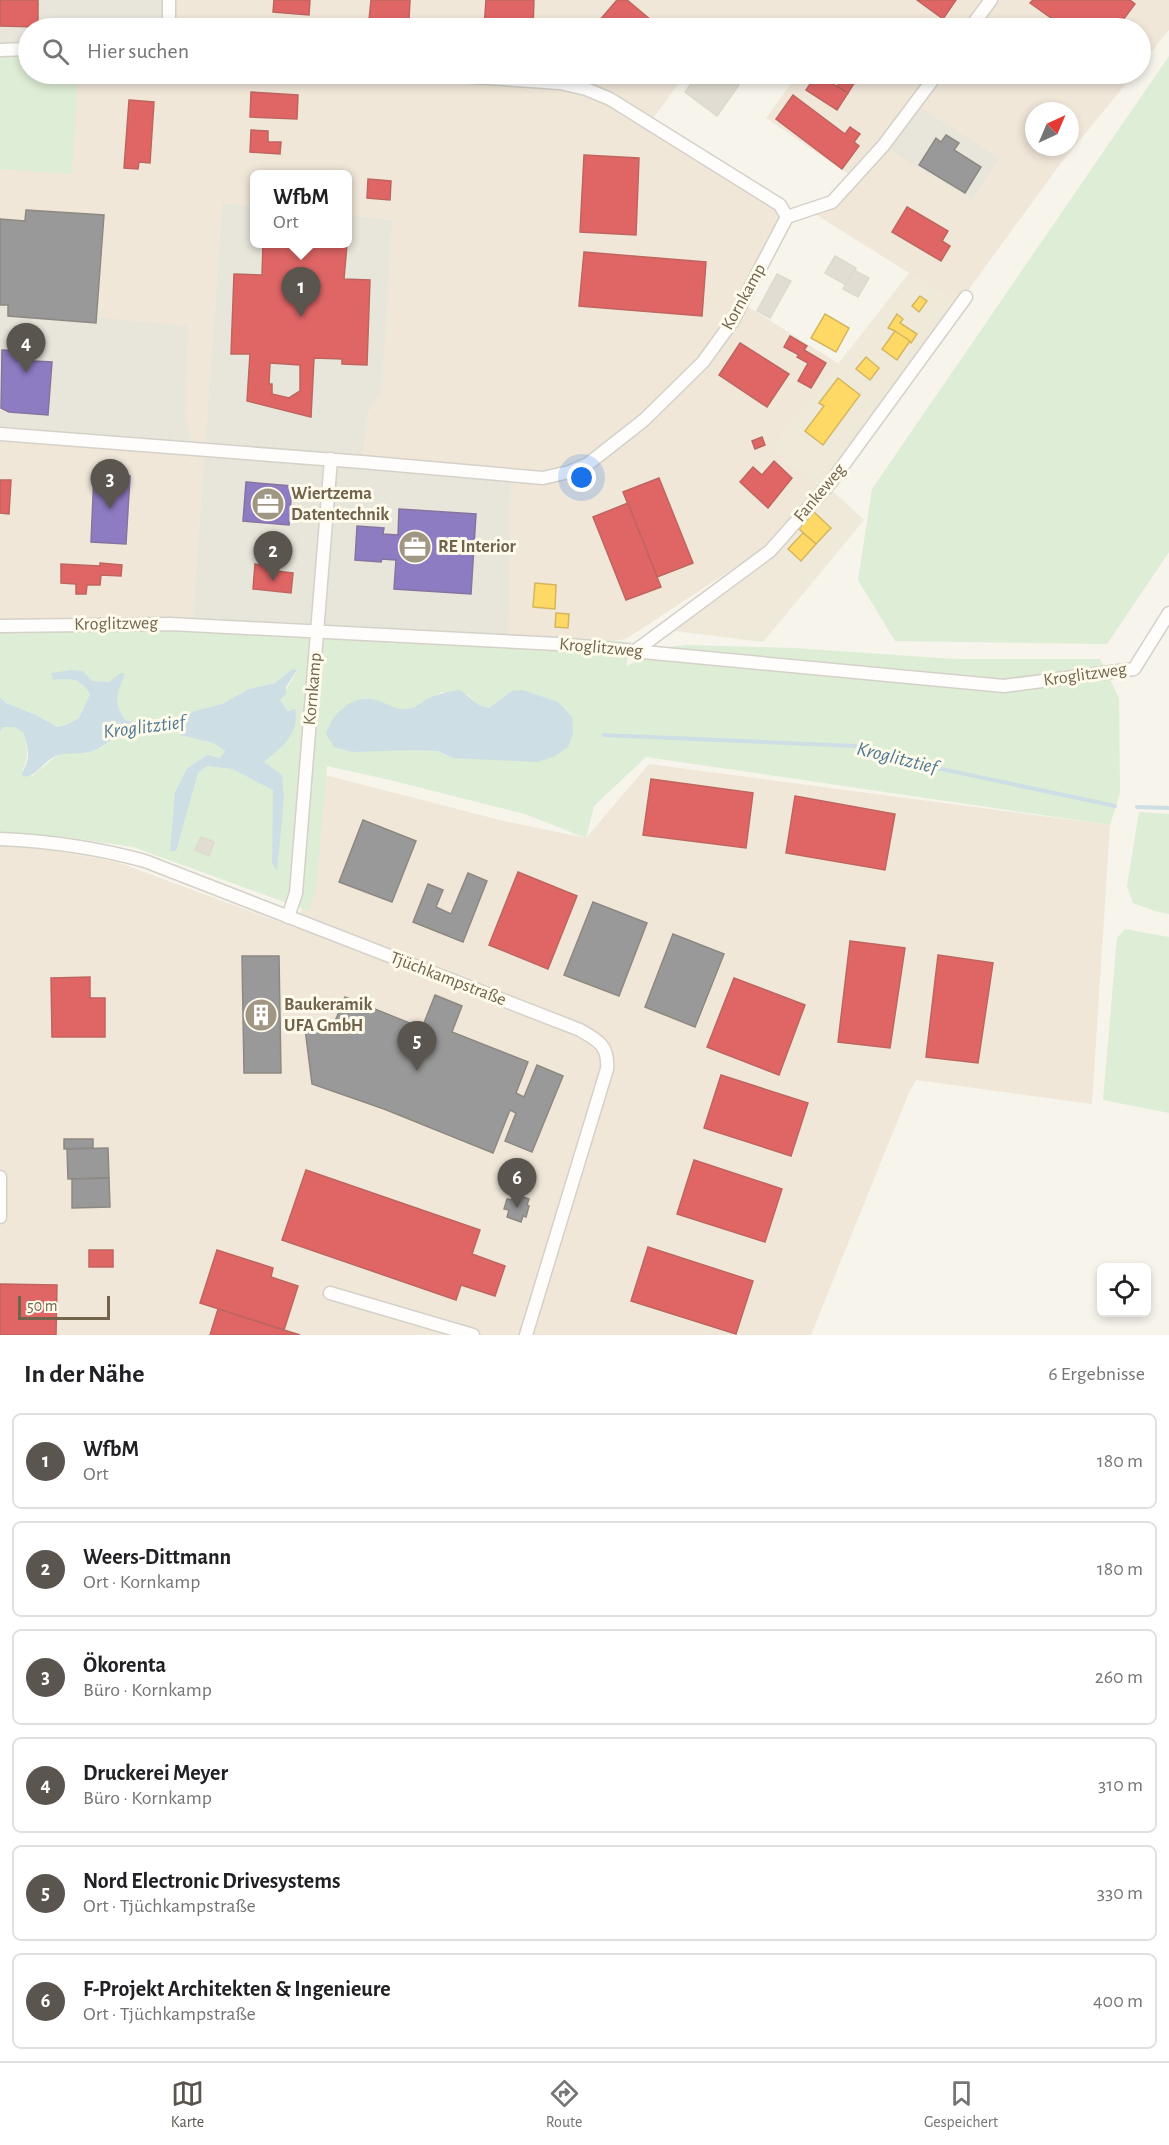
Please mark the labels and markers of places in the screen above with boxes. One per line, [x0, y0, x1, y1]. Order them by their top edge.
pin: 1 [282, 268, 320, 317]
pin: 4 [6, 324, 46, 373]
pin: 3 [90, 460, 130, 509]
place label: Wiertzema Datentechnik [291, 485, 389, 524]
office icon: Wiertzema Datentechnik [250, 486, 286, 522]
office icon: RE Interior [397, 529, 433, 565]
pin: 2 [254, 532, 292, 581]
place label: RE Interior [438, 538, 516, 556]
place label: Baukeramik UFA GmbH [284, 996, 372, 1035]
building icon: Baukeramik UFA GmbH [243, 997, 279, 1033]
pin: 5 [398, 1022, 436, 1071]
pin: 6 [498, 1158, 536, 1208]

